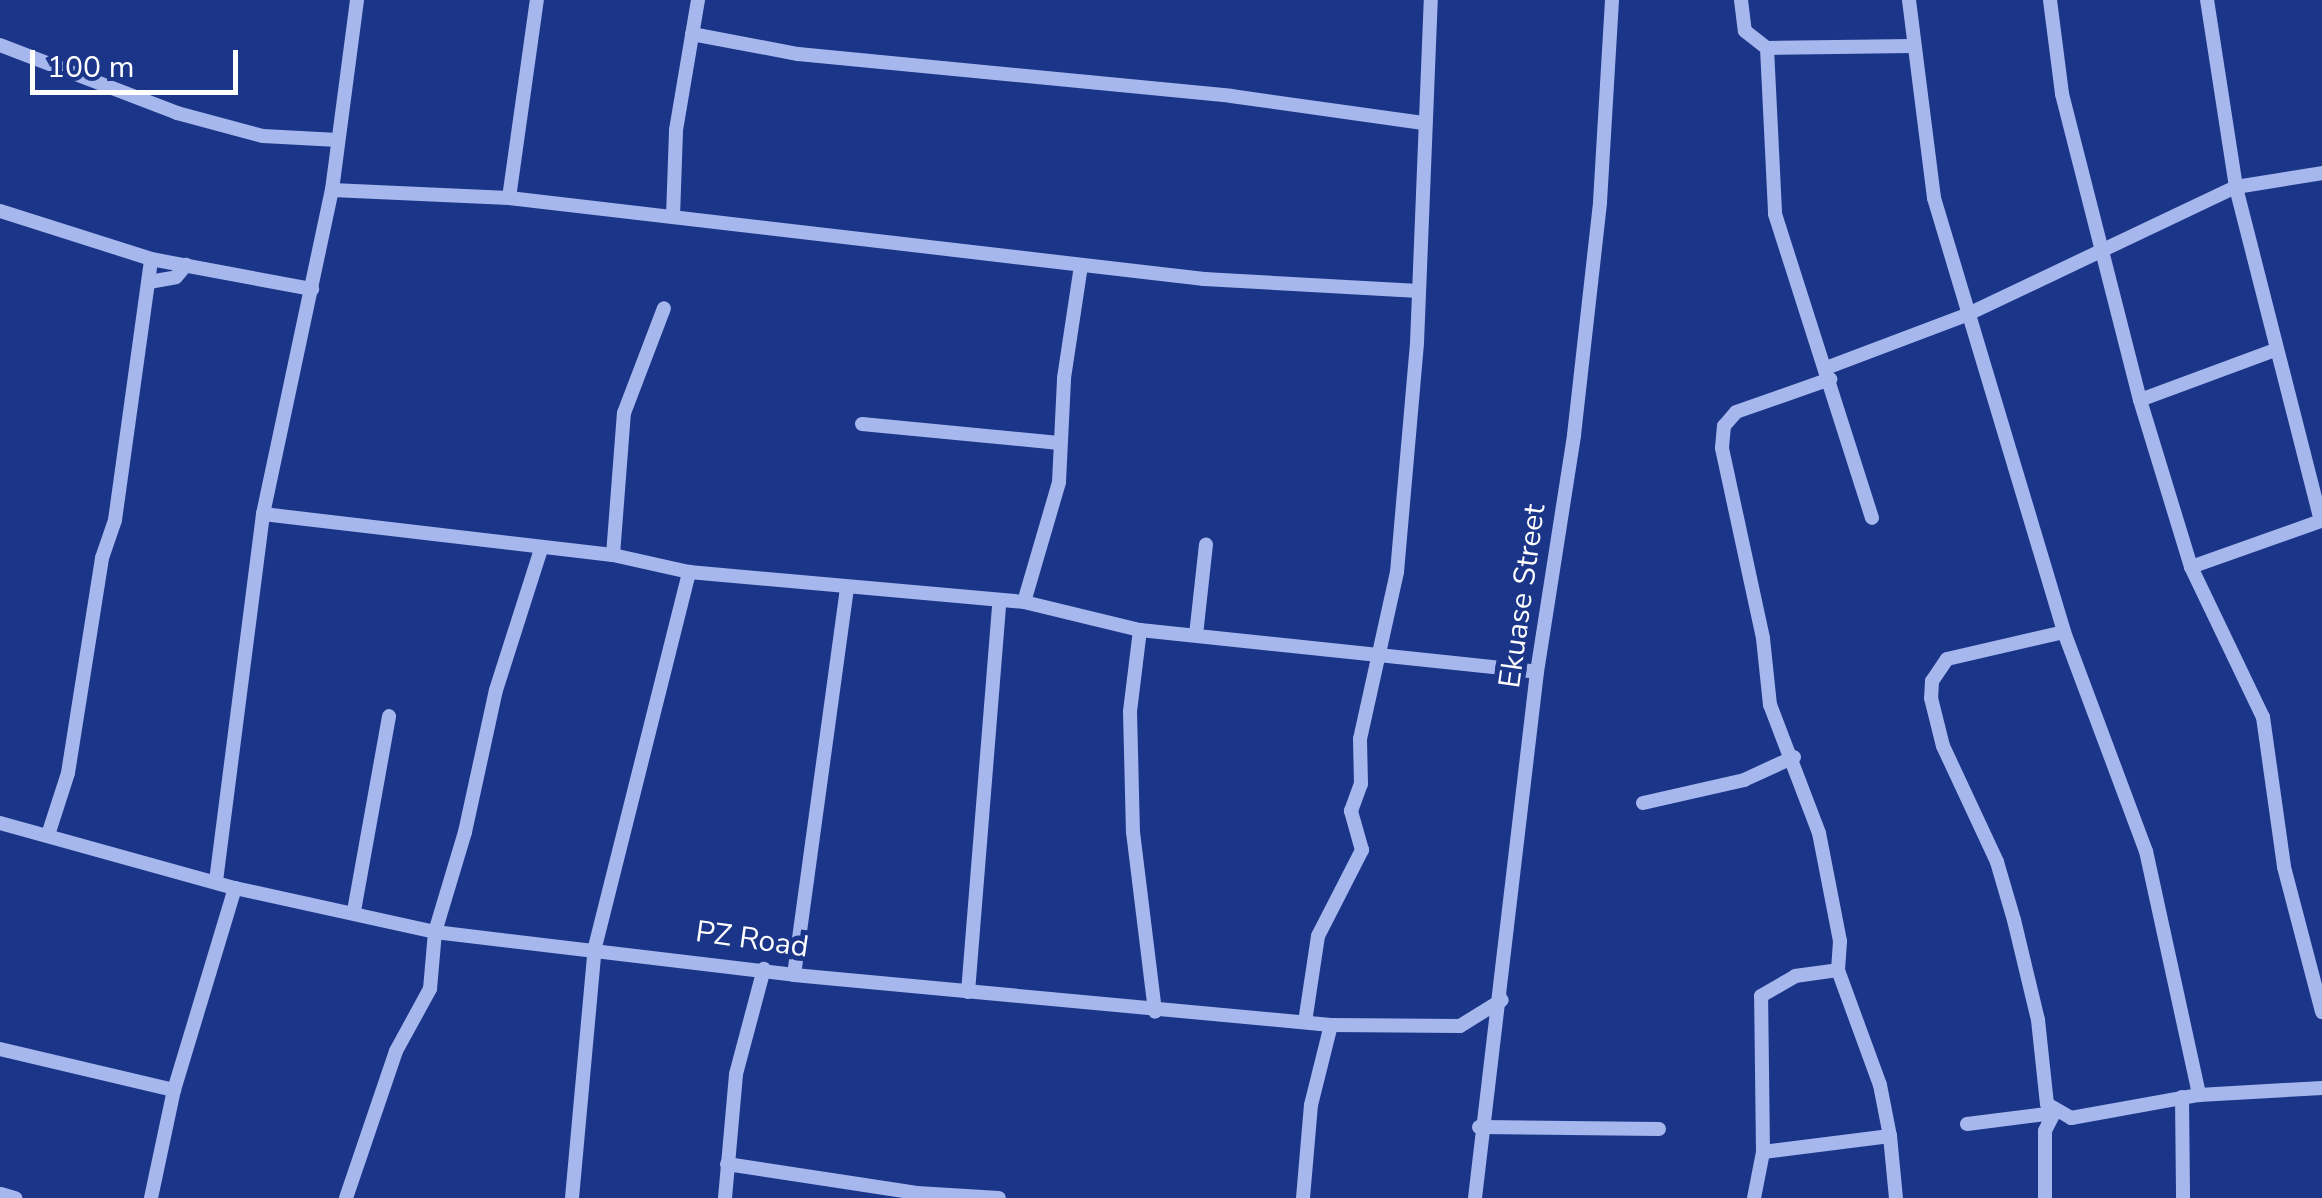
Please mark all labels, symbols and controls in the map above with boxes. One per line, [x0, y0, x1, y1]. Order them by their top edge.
scale bar [35, 30, 242, 92]
text: 100 m [47, 47, 134, 88]
street label: Ekuase Street [1492, 502, 1554, 690]
street label: PZ Road [693, 914, 811, 966]

